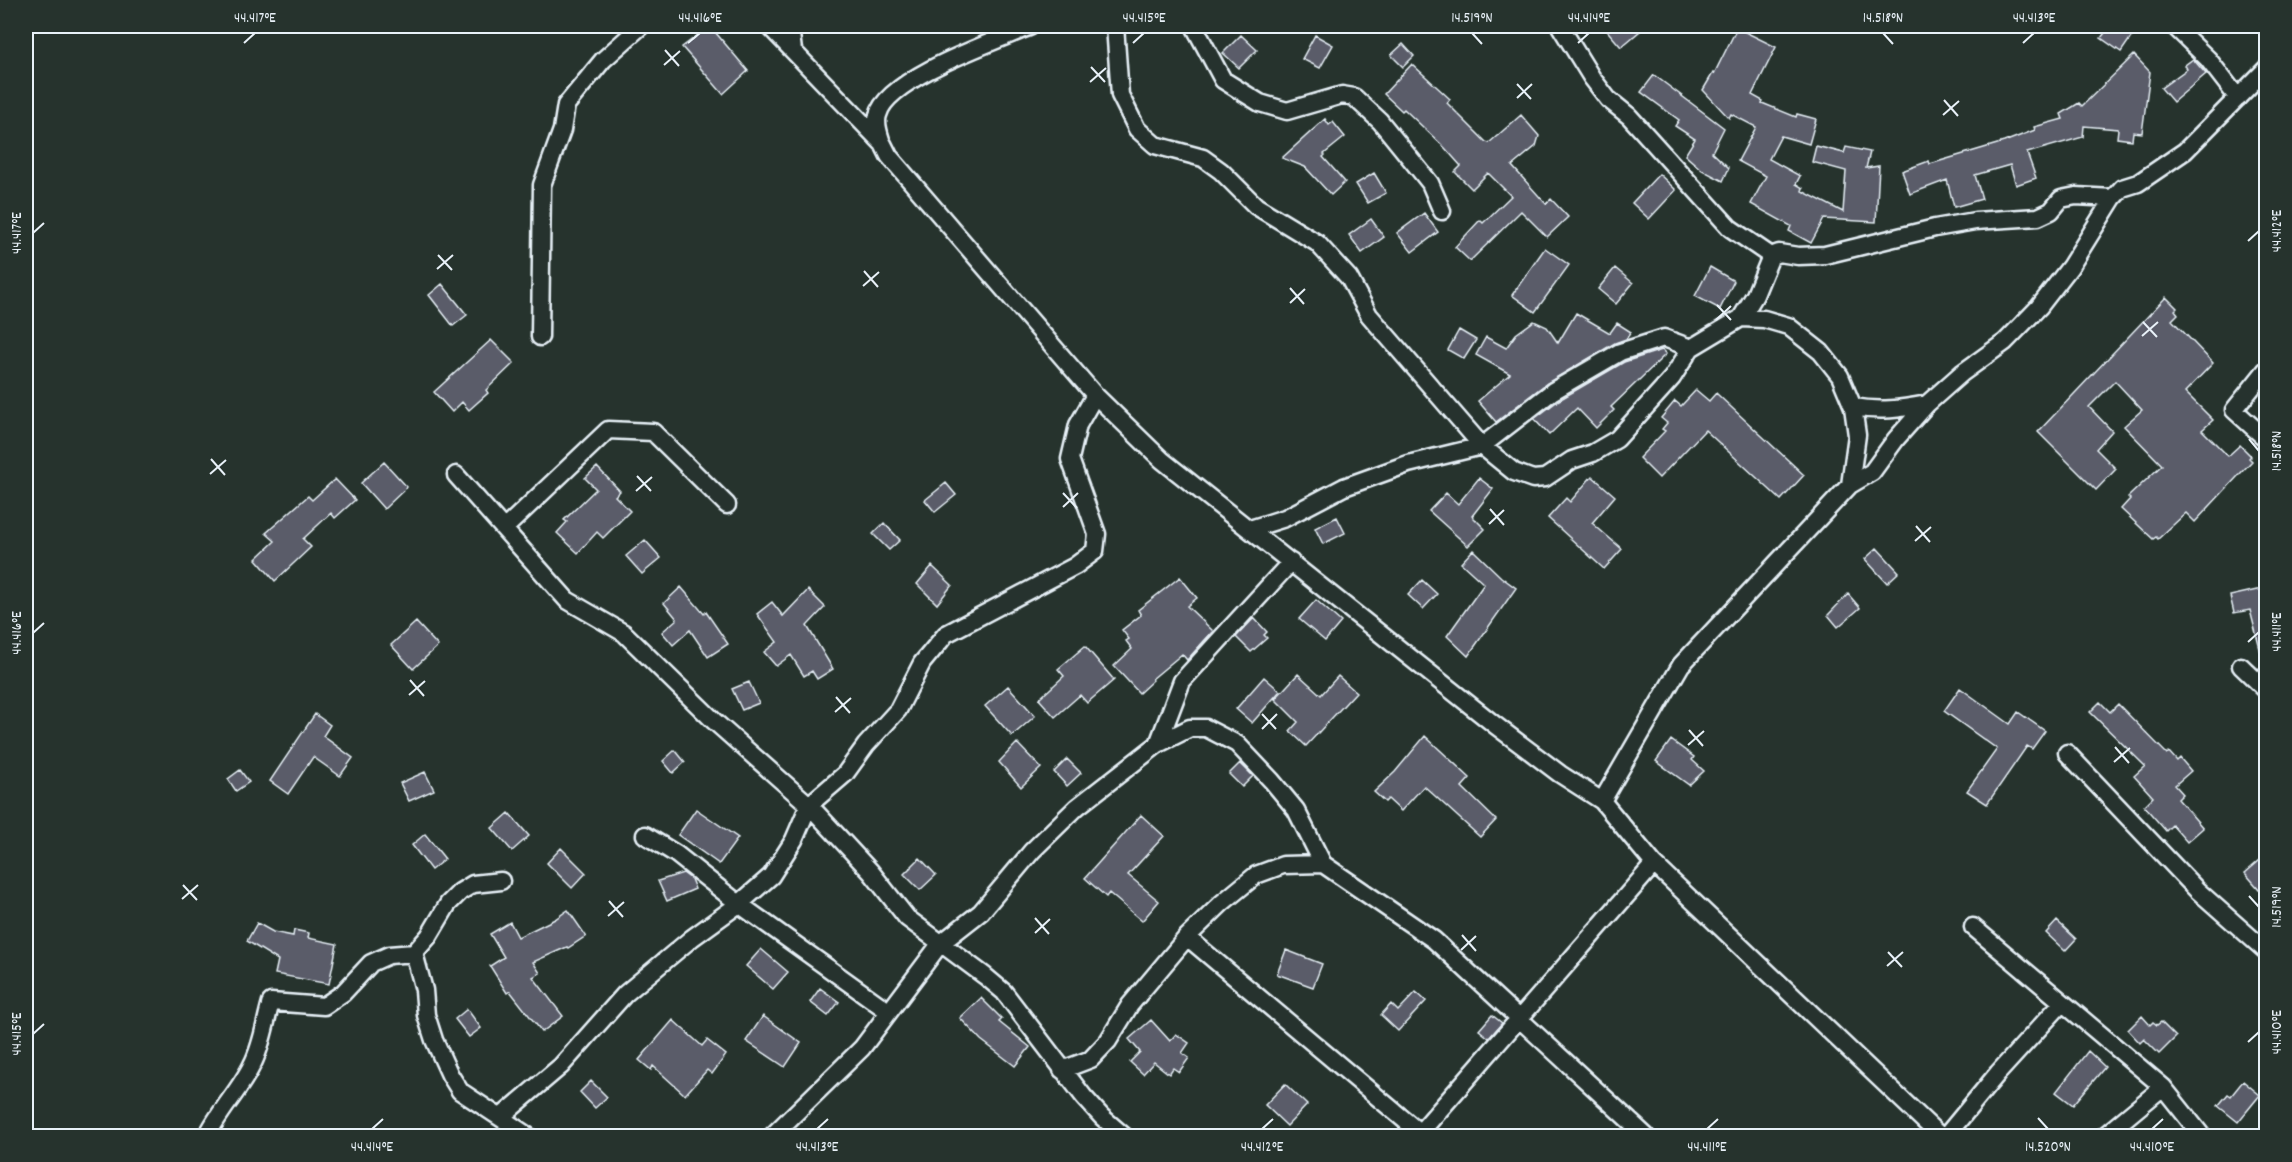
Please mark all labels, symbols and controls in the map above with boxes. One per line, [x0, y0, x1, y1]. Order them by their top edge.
text: 44.417°E [234, 8, 276, 30]
text: 44.416°E [678, 8, 722, 30]
text: 44.415°E [1122, 8, 1166, 30]
text: 14.519°N [1451, 8, 1493, 30]
text: 44.414°E [1568, 8, 1610, 30]
text: 14.518°N [1863, 8, 1903, 30]
text: 44.413°E [2013, 8, 2056, 30]
text: 44.412°E [2267, 210, 2289, 252]
text: 44.417°E [7, 212, 29, 254]
text: 14.518°N [2267, 431, 2289, 471]
text: 44.416°E [7, 611, 29, 655]
text: 44.411°E [2267, 612, 2289, 652]
text: 14.519°N [2267, 886, 2289, 928]
text: 44.410°E [2267, 1010, 2289, 1054]
text: 44.415°E [7, 1012, 29, 1056]
text: 44.414°E [351, 1137, 393, 1159]
text: 44.413°E [796, 1137, 839, 1159]
text: 44.412°E [1241, 1137, 1283, 1159]
text: 44.411°E [1687, 1137, 1727, 1159]
text: 14.520°N [2025, 1137, 2071, 1159]
text: 44.410°E [2130, 1137, 2174, 1159]

